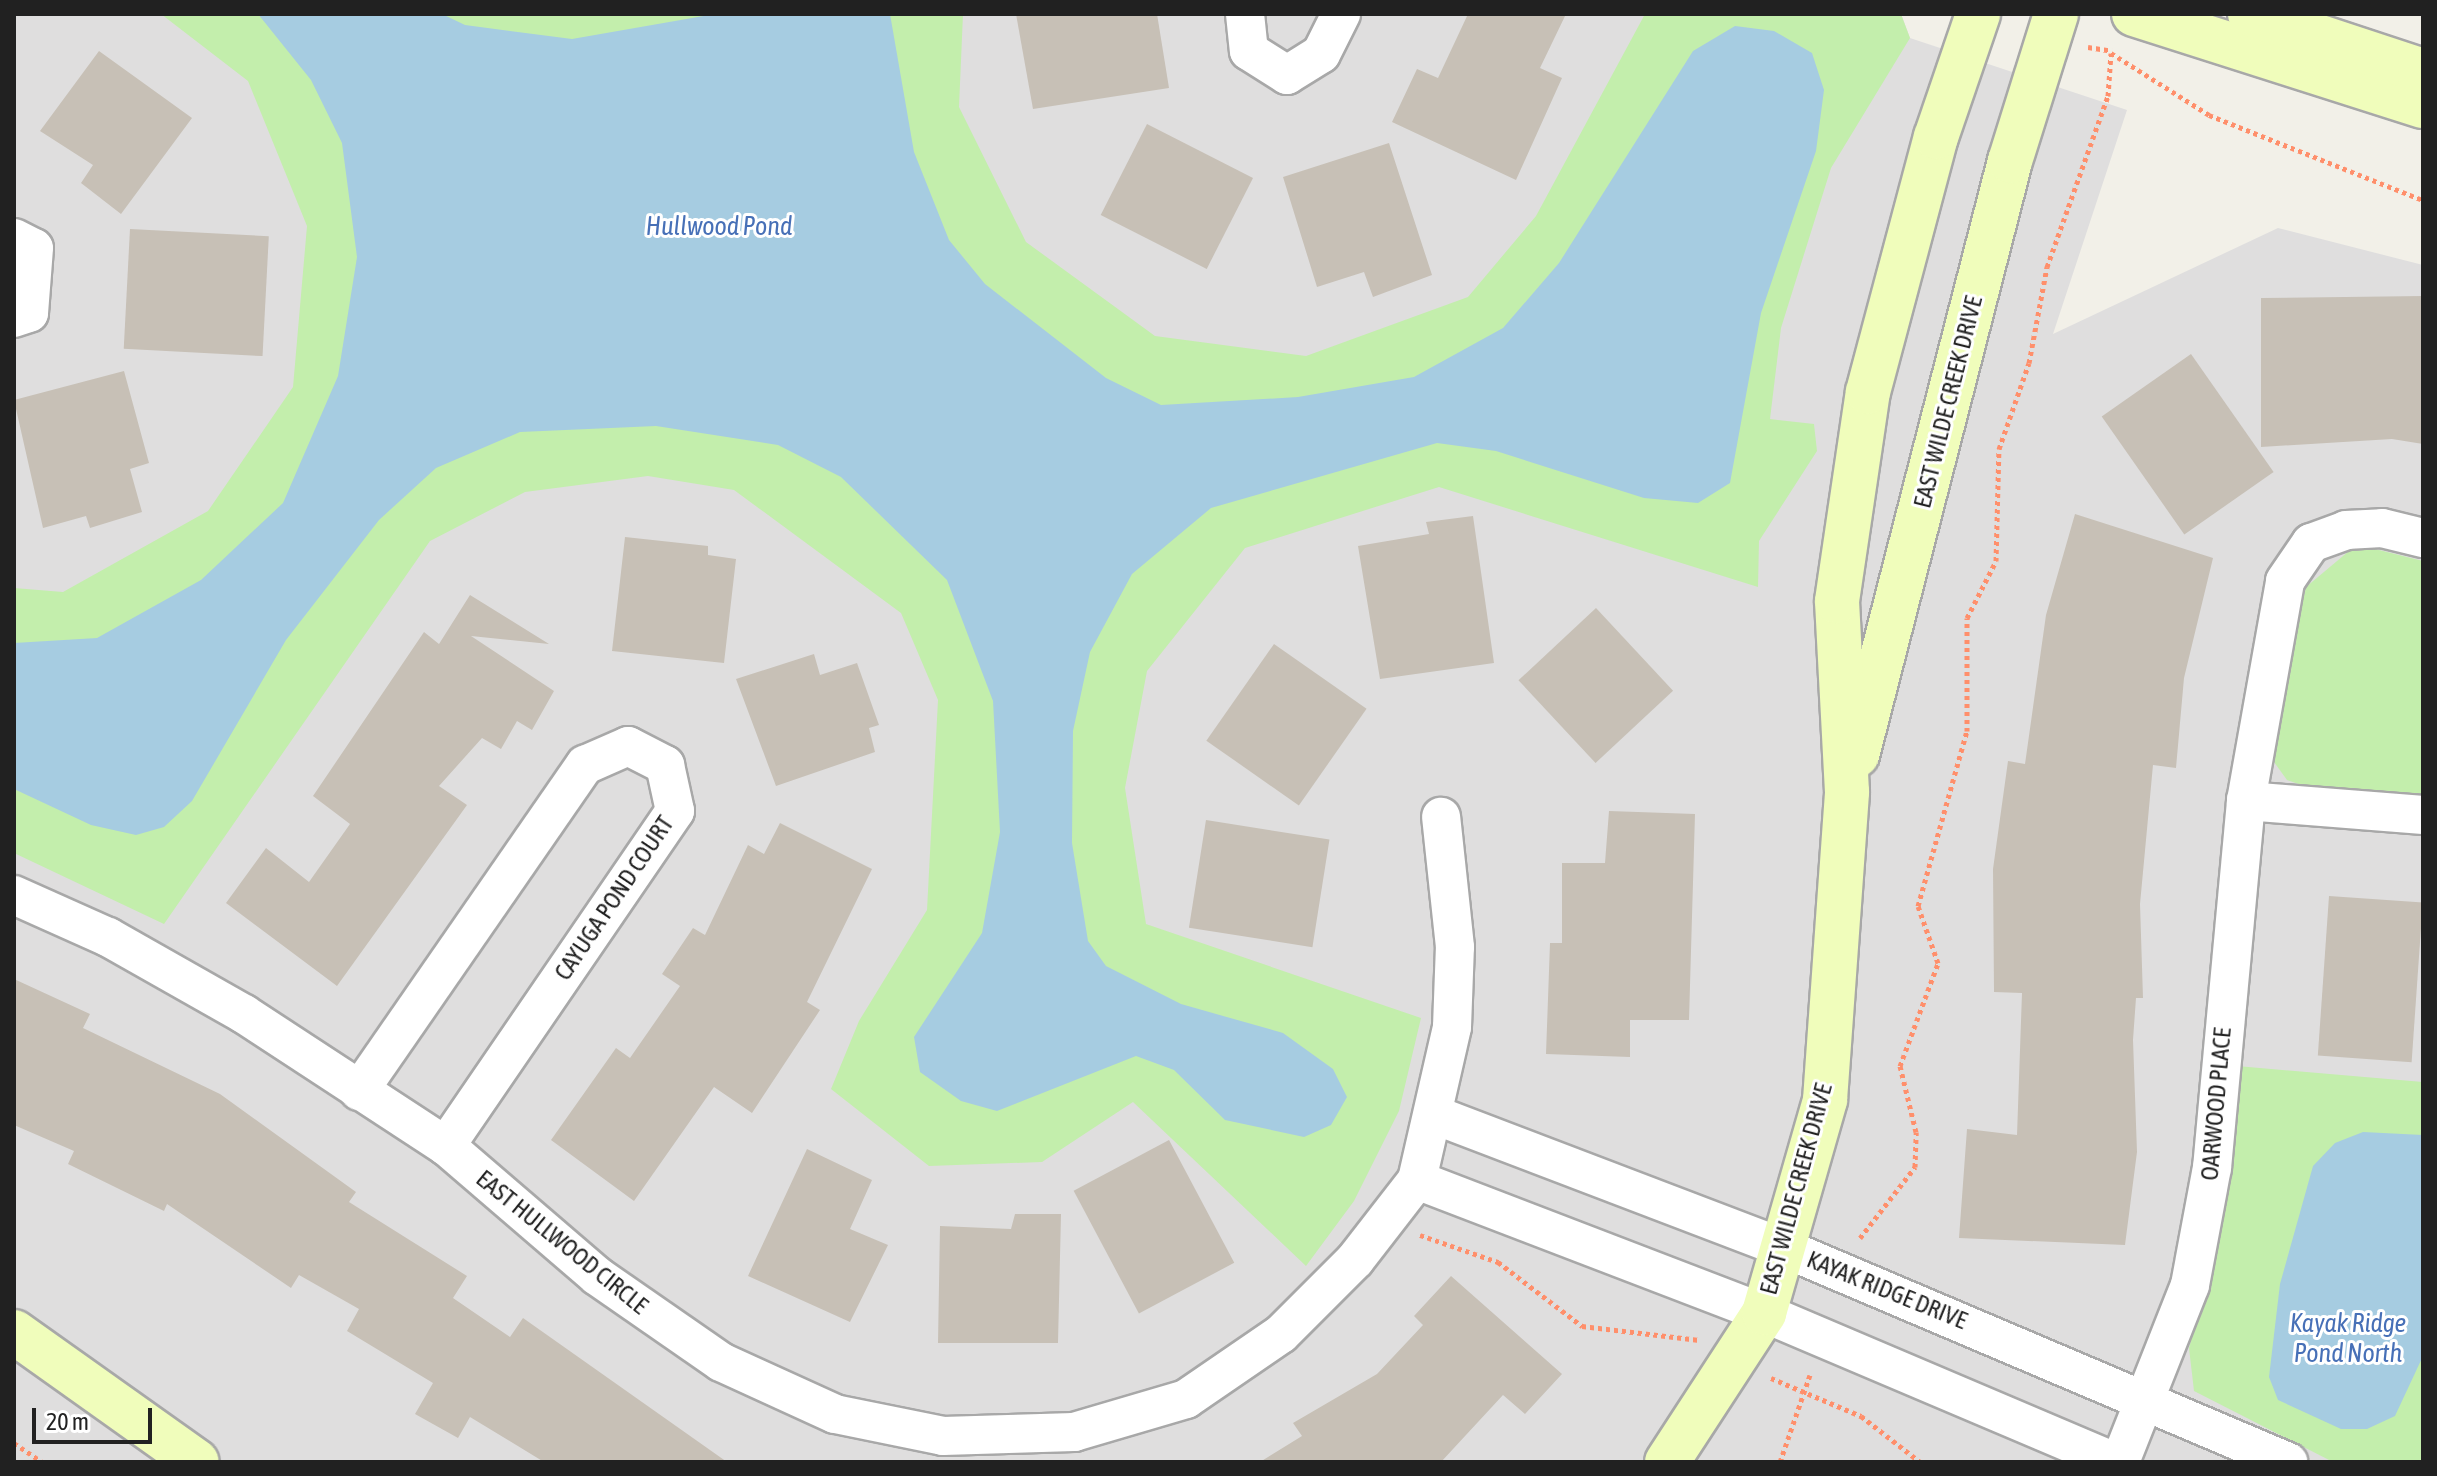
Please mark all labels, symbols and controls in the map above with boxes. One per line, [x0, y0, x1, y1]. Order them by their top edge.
water label: Hullwood Pond [646, 211, 792, 243]
street label: EAST WILDE CREEK DRIVE [1908, 293, 1988, 511]
street label: CAYUGA POND COURT [548, 810, 680, 986]
street label: OARWOOD PLACE [2195, 1026, 2237, 1182]
street label: EAST WILDE CREEK DRIVE [1754, 1080, 1838, 1298]
street label: EAST HULLWOOD CIRCLE [470, 1164, 654, 1320]
street label: KAYAK RIDGE DRIVE [1803, 1245, 1971, 1335]
water label: Kayak Ridge Pond North [2290, 1308, 2406, 1370]
scale bar [36, 1392, 156, 1442]
text: 20 m [46, 1408, 89, 1435]

